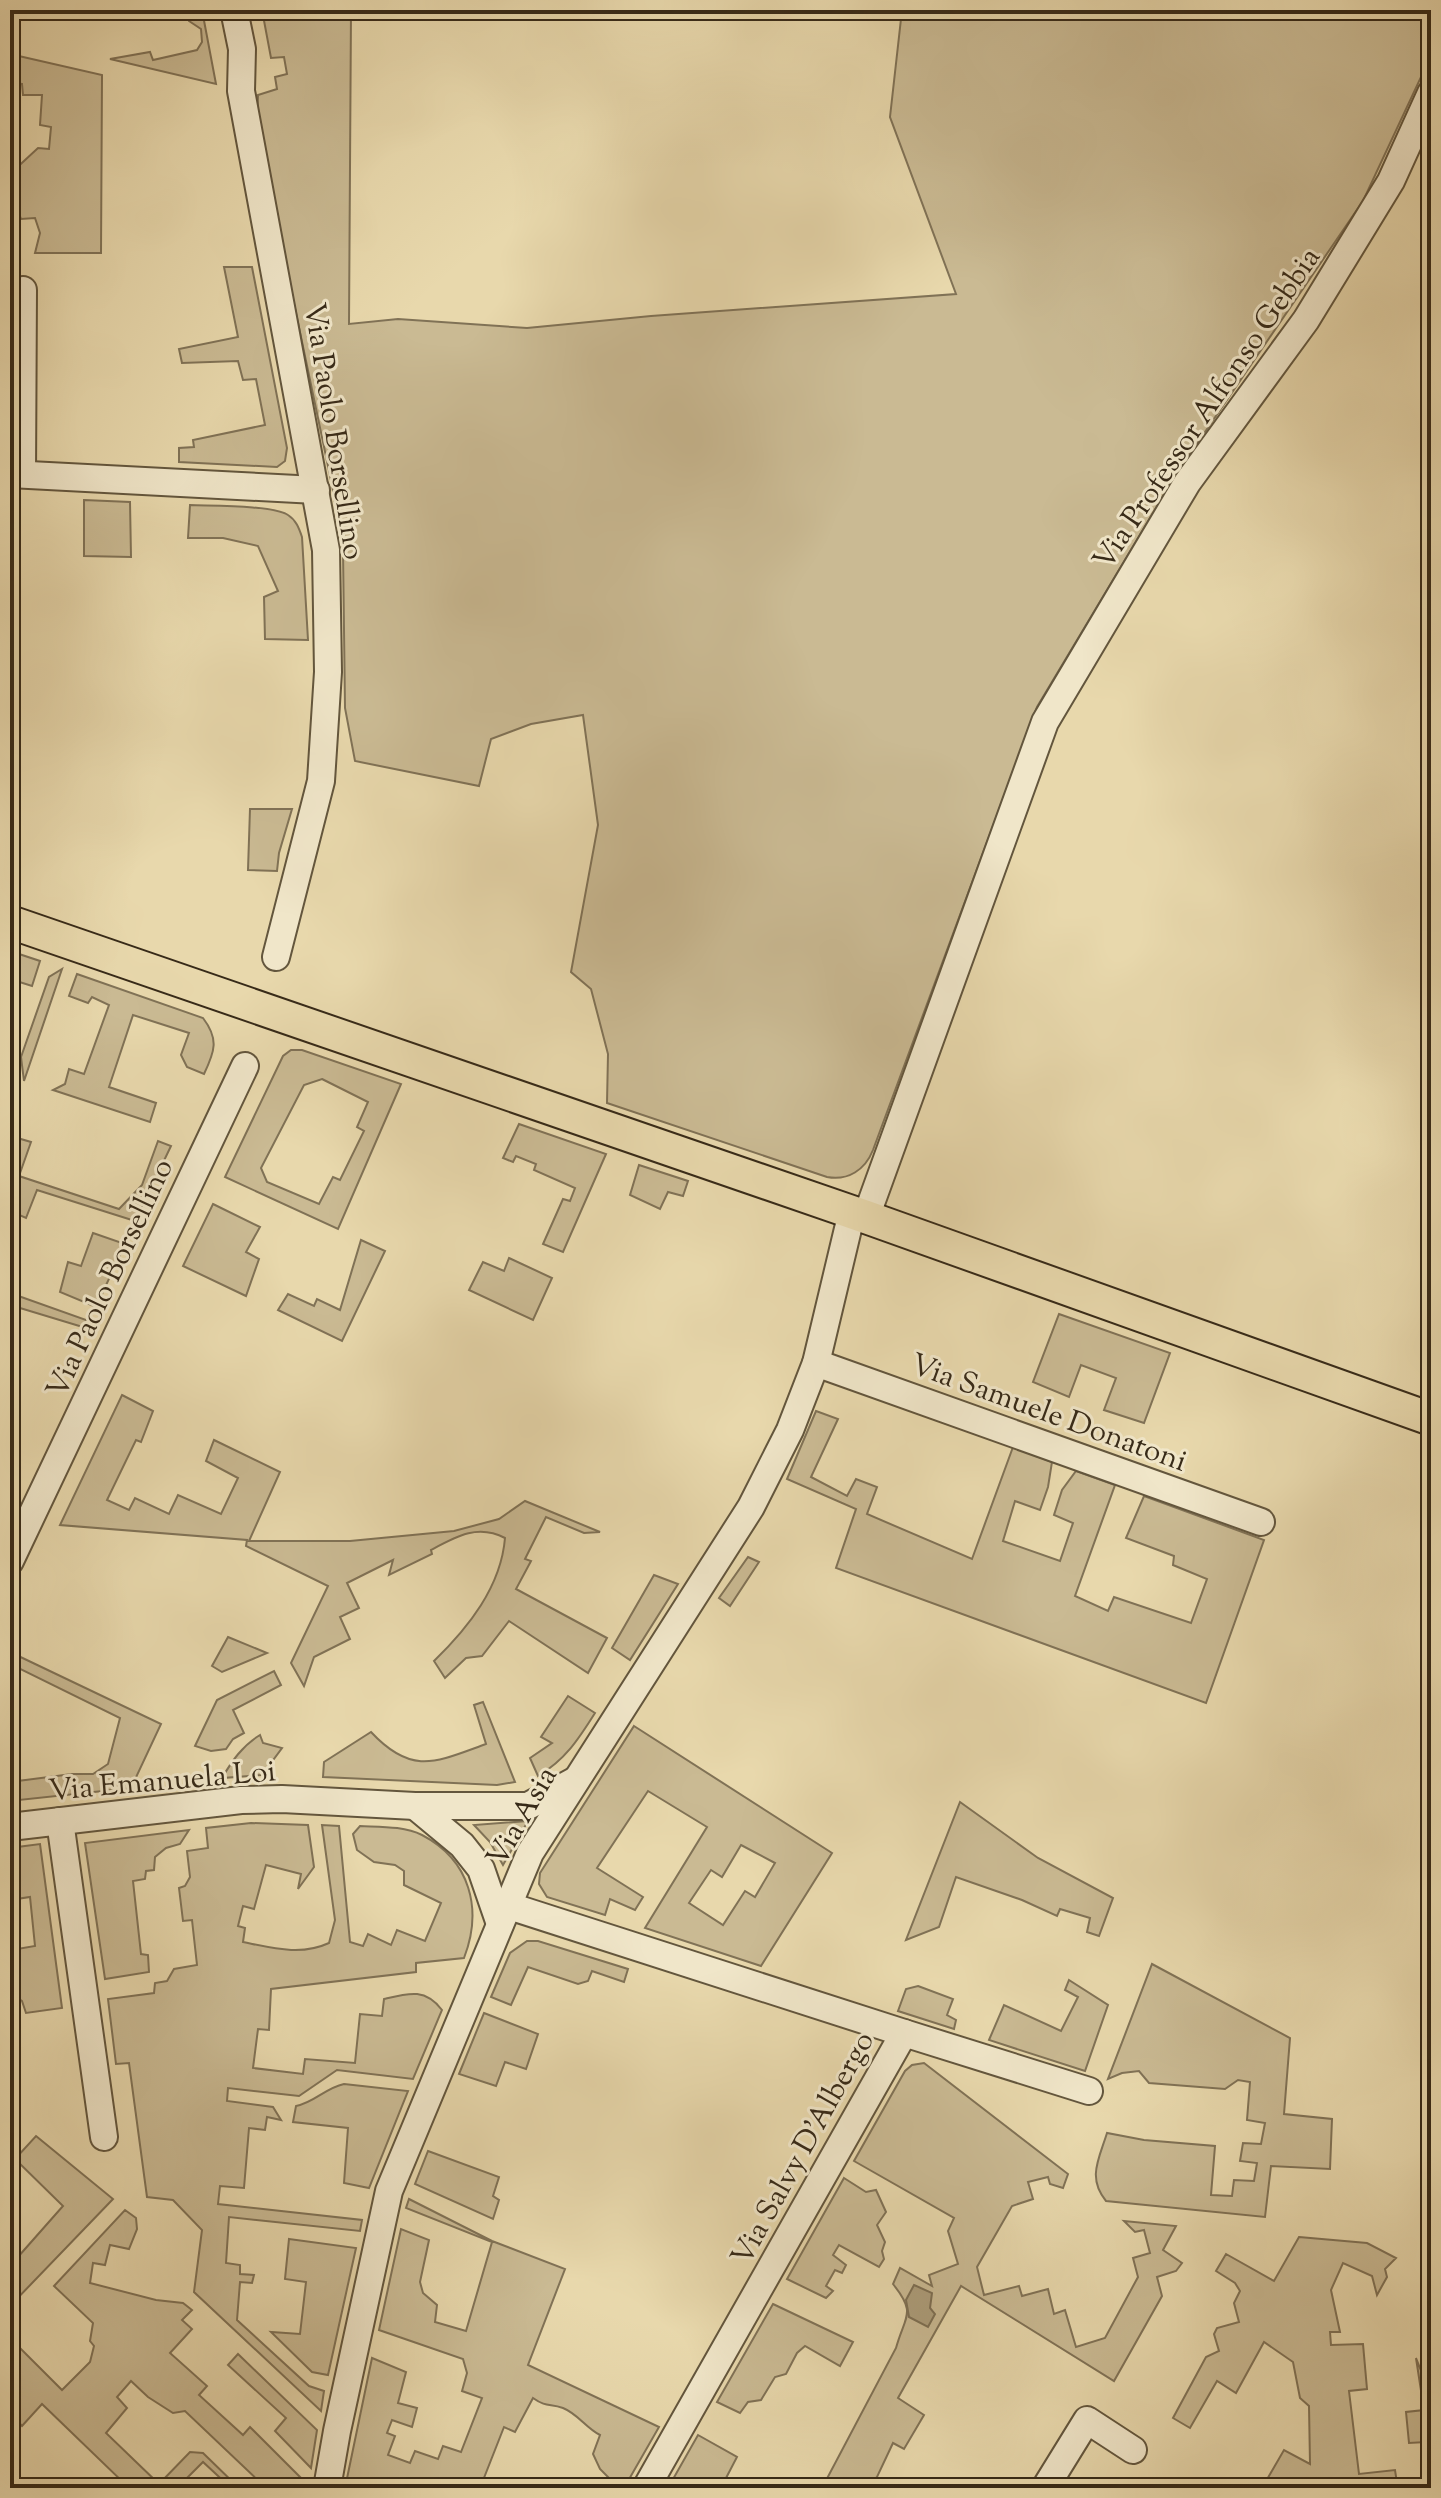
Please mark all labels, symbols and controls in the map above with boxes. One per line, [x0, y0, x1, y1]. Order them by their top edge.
street label: Via Professor Alfonso Gebbia [1084, 239, 1333, 579]
street label: Via Paolo Borsellino [291, 300, 374, 563]
street label: Via Paolo Borsellino [37, 1152, 186, 1406]
street label: Via Samuele Donatoni [904, 1344, 1192, 1484]
street label: Via Emanuela Loi [47, 1751, 278, 1814]
street label: Via Asia [477, 1759, 569, 1875]
street label: Via Salvy D'Albergo [722, 2024, 886, 2274]

